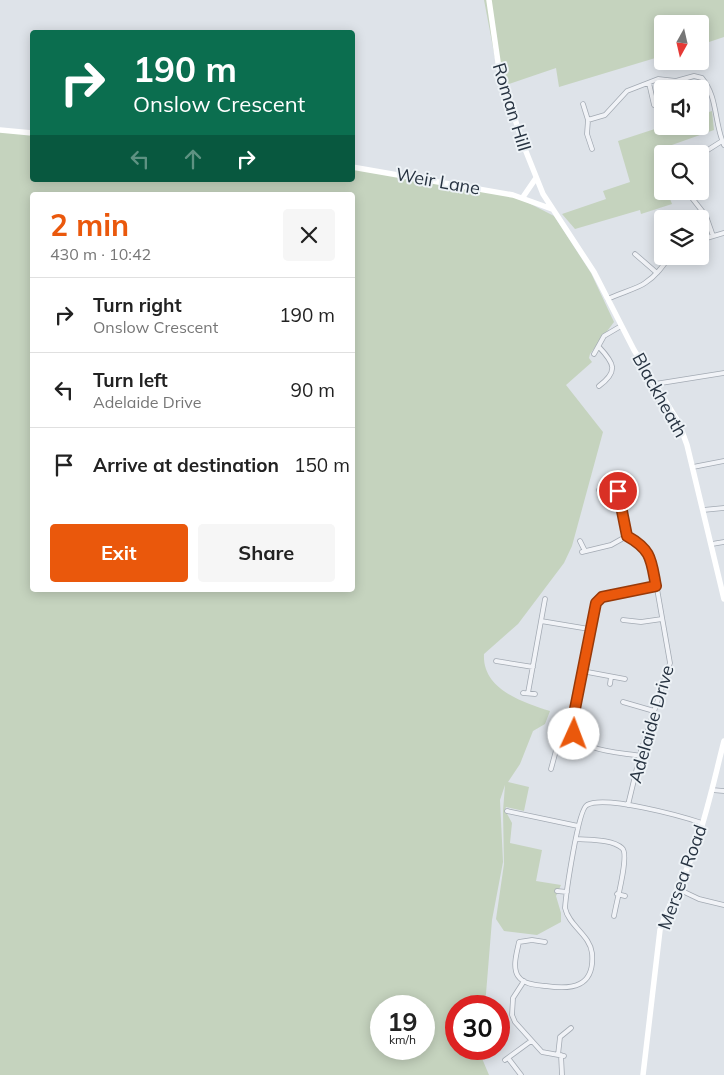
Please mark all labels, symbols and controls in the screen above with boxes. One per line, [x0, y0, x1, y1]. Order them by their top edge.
north arrow [654, 15, 709, 70]
map controls [654, 15, 709, 265]
text: 190 m [133, 47, 237, 91]
icon: right [50, 50, 115, 115]
street label: Roman Hill [488, 60, 536, 154]
button: sound [654, 80, 709, 135]
text: Onslow Crescent [133, 90, 305, 118]
icon: left [126, 145, 154, 173]
icon: ahead [179, 145, 207, 173]
icon: right [232, 145, 260, 173]
button: search [654, 145, 709, 200]
street label: Weir Lane [394, 162, 482, 200]
text: 2 min [50, 206, 129, 244]
button: close [283, 209, 335, 261]
button: layers [654, 210, 709, 265]
text: 430 m · 10:42 [50, 244, 151, 264]
text: Turn right [93, 293, 182, 317]
icon: right [50, 301, 78, 329]
text: 190 m [279, 303, 335, 327]
text: Onslow Crescent [93, 317, 218, 337]
street label: Blackheath [627, 349, 693, 441]
text: Turn left [93, 368, 168, 392]
icon: left [50, 376, 78, 404]
text: 90 m [291, 378, 335, 402]
text: Adelaide Drive [93, 392, 201, 412]
icon: arrive [50, 451, 78, 479]
text: Arrive at destination [93, 453, 279, 477]
text: 150 m [294, 453, 350, 477]
pin [597, 470, 639, 512]
icon: arrive [604, 477, 632, 505]
button: Exit [50, 524, 188, 582]
button: Share [198, 524, 335, 582]
street label: Adelaide Drive [623, 662, 679, 786]
position arrow [547, 707, 599, 759]
street label: Mersea Road [652, 821, 712, 933]
speed limit sign: 30 [445, 995, 510, 1060]
text: 19 [387, 1006, 418, 1037]
text: km/h [389, 1032, 416, 1047]

